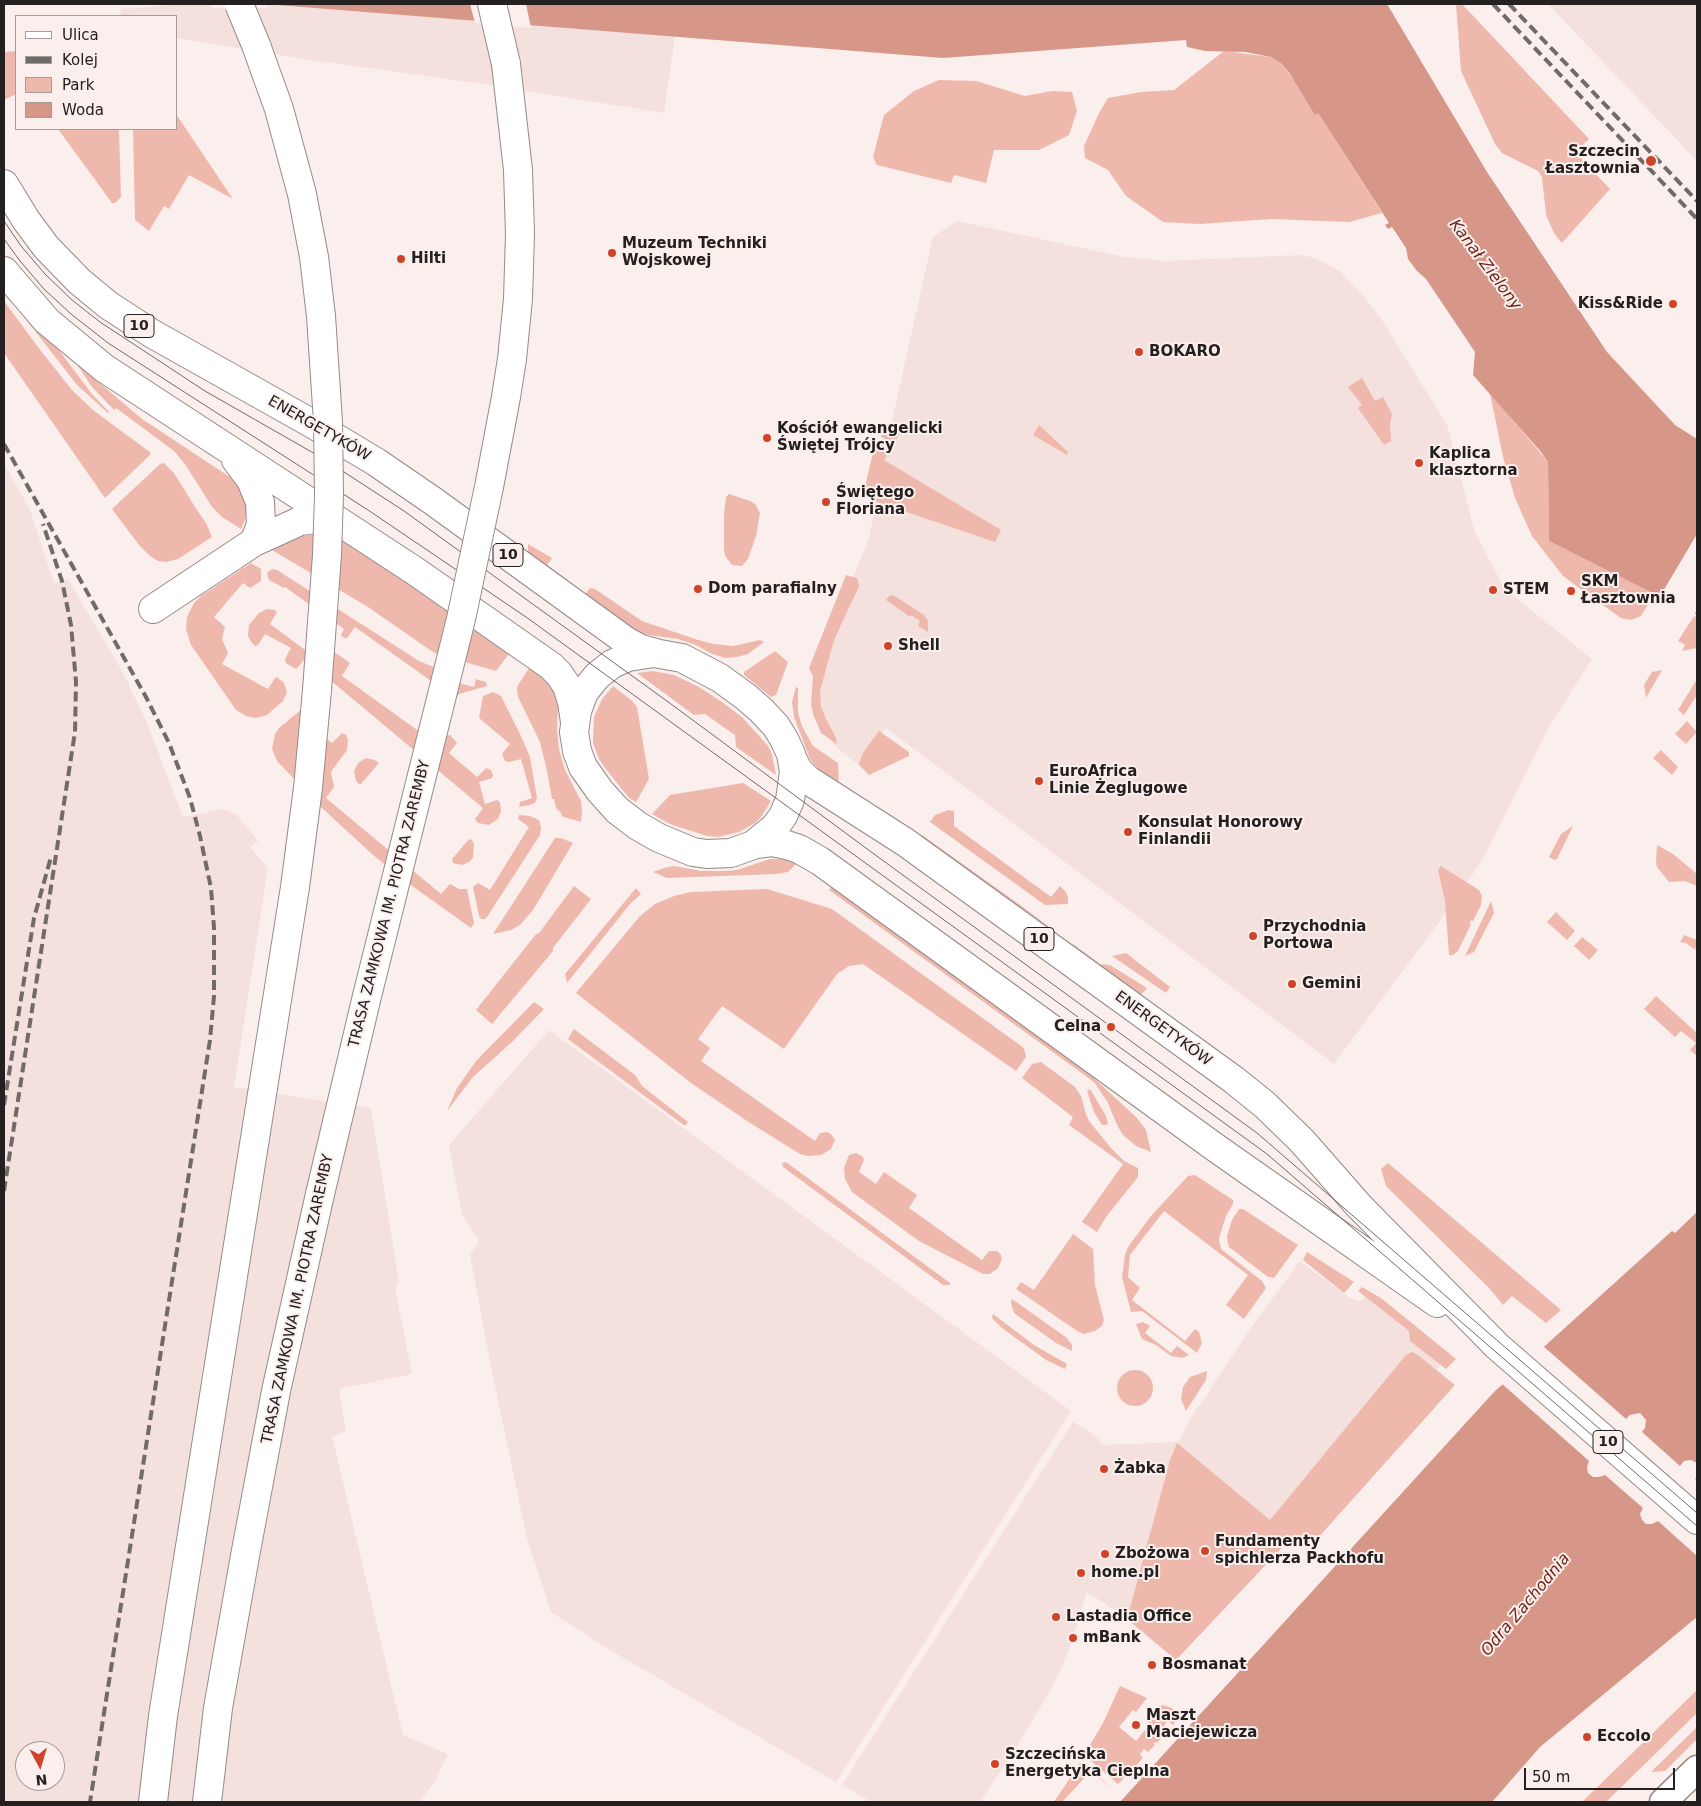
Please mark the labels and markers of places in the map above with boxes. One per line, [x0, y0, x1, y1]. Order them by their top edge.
place label: Szczecin Łasztownia [1545, 143, 1640, 178]
marker: Szczecin Łasztownia [1644, 154, 1658, 168]
place label: Muzeum Techniki Wojskowej [622, 235, 767, 270]
marker: Muzeum Techniki Wojskowej [606, 247, 618, 259]
place label: Hilti [411, 250, 446, 268]
marker: Hilti [395, 253, 407, 265]
place label: Kiss&Ride [1578, 295, 1663, 313]
marker: Kiss&Ride [1667, 298, 1679, 310]
place label: BOKARO [1149, 343, 1221, 361]
marker: BOKARO [1133, 346, 1145, 358]
place label: Kościół ewangelicki Świętej Trójcy [777, 420, 943, 455]
marker: Kościół ewangelicki Świętej Trójcy [761, 432, 773, 444]
place label: Kaplica klasztorna [1429, 445, 1518, 480]
marker: Kaplica klasztorna [1413, 457, 1425, 469]
place label: Świętego Floriana [836, 484, 914, 519]
marker: Świętego Floriana [820, 496, 832, 508]
place label: SKM Łasztownia [1581, 573, 1676, 608]
place label: Dom parafialny [708, 580, 837, 598]
place label: STEM [1503, 581, 1549, 599]
marker: Dom parafialny [692, 583, 704, 595]
marker: STEM [1487, 584, 1499, 596]
marker: SKM Łasztownia [1565, 585, 1577, 597]
place label: Shell [898, 637, 940, 655]
marker: Shell [882, 640, 894, 652]
place label: EuroAfrica Linie Żeglugowe [1049, 763, 1188, 798]
marker: EuroAfrica Linie Żeglugowe [1033, 775, 1045, 787]
place label: Konsulat Honorowy Finlandii [1138, 814, 1303, 849]
marker: Konsulat Honorowy Finlandii [1122, 826, 1134, 838]
place label: Przychodnia Portowa [1263, 918, 1366, 953]
marker: Przychodnia Portowa [1247, 930, 1259, 942]
place label: Gemini [1302, 975, 1361, 993]
marker: Gemini [1286, 978, 1298, 990]
place label: Celna [1054, 1018, 1101, 1036]
marker: Celna [1105, 1021, 1117, 1033]
place label: Żabka [1114, 1460, 1166, 1478]
marker: Żabka [1098, 1463, 1110, 1475]
place label: Fundamenty spichlerza Packhofu [1215, 1533, 1384, 1568]
place label: Zbożowa [1115, 1545, 1190, 1563]
marker: Fundamenty spichlerza Packhofu [1199, 1545, 1211, 1557]
marker: Zbożowa [1099, 1548, 1111, 1560]
place label: home.pl [1091, 1564, 1159, 1582]
marker: home.pl [1075, 1567, 1087, 1579]
place label: Lastadia Office [1066, 1608, 1192, 1626]
marker: Lastadia Office [1050, 1611, 1062, 1623]
place label: mBank [1083, 1629, 1141, 1647]
marker: mBank [1067, 1632, 1079, 1644]
place label: Bosmanat [1162, 1656, 1246, 1674]
marker: Bosmanat [1146, 1659, 1158, 1671]
place label: Maszt Maciejewicza [1146, 1707, 1257, 1742]
marker: Maszt Maciejewicza [1130, 1719, 1142, 1731]
place label: Eccolo [1597, 1728, 1651, 1746]
marker: Eccolo [1581, 1731, 1593, 1743]
place label: Szczecińska Energetyka Cieplna [1005, 1746, 1170, 1781]
marker: Szczecińska Energetyka Cieplna [989, 1758, 1001, 1770]

